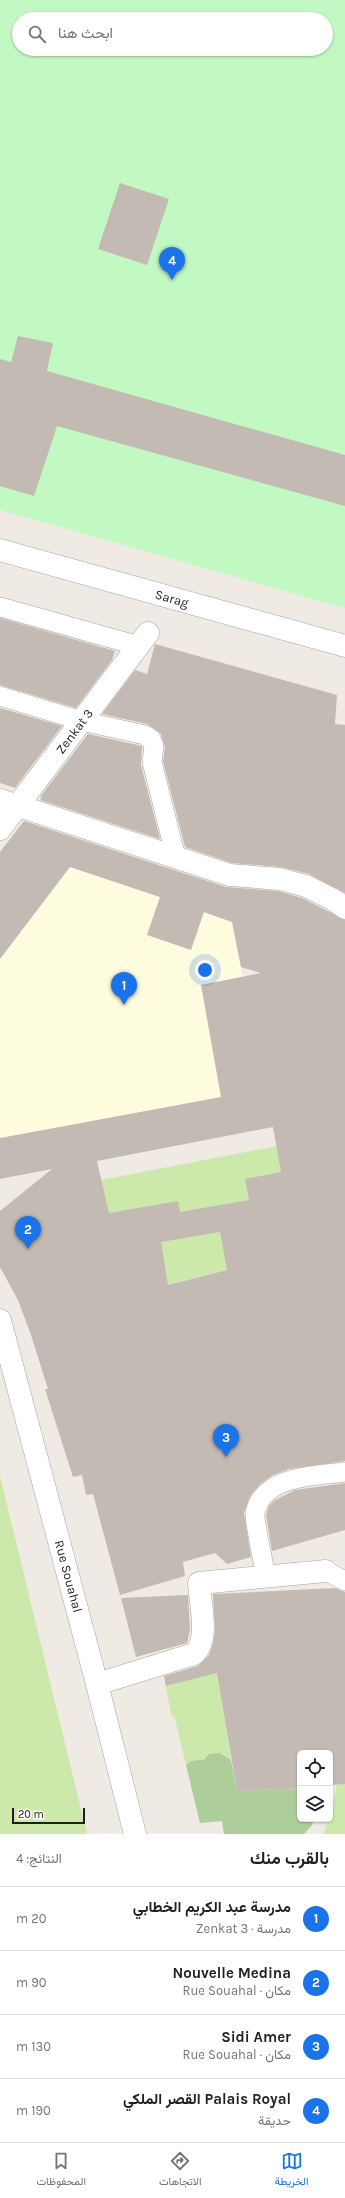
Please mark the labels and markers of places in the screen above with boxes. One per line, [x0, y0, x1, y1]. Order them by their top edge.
pin: 4 [159, 247, 185, 280]
pin: 1 [111, 972, 137, 1005]
pin: 2 [15, 1216, 41, 1249]
pin: 3 [213, 1424, 239, 1457]

